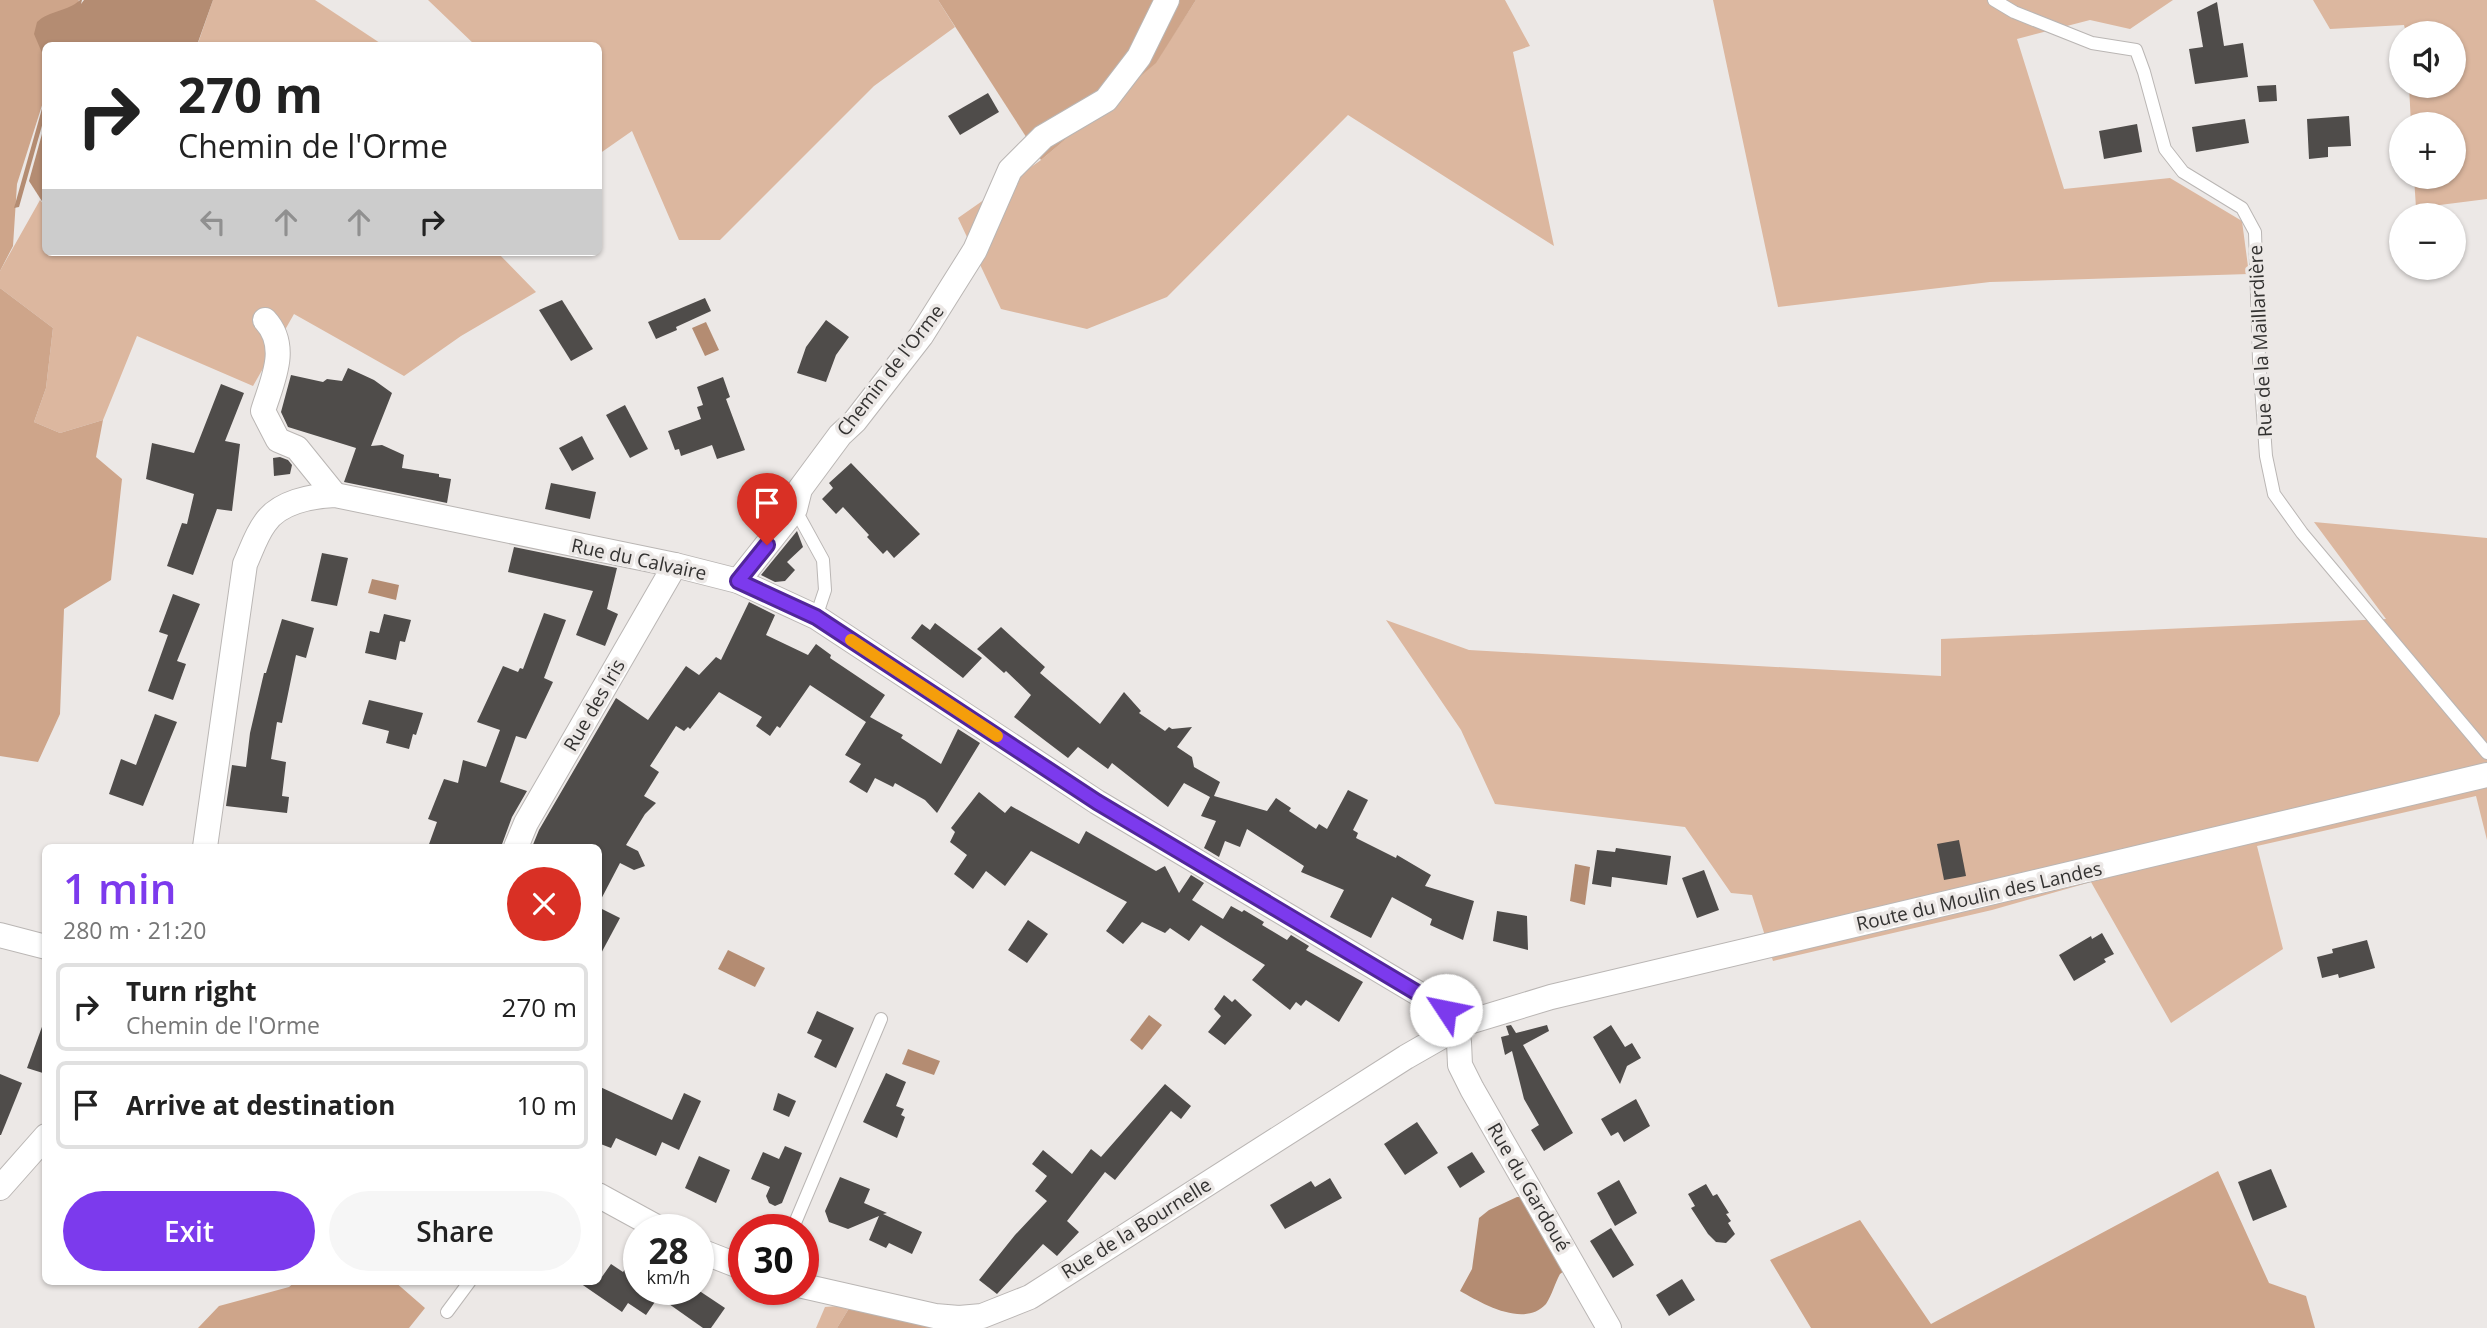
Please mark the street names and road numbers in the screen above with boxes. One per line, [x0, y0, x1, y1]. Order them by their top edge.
street label: Rue de la Maillardière [2242, 244, 2278, 438]
street label: Chemin de l'Orme [830, 299, 950, 441]
street label: Rue du Calvaire [569, 532, 709, 586]
street label: Rue des Iris [557, 654, 631, 756]
street label: Route du Moulin des Landes [1854, 855, 2104, 937]
street label: Rue du Gardoué [1482, 1118, 1576, 1256]
street label: Rue de la Bournelle [1056, 1171, 1216, 1285]

